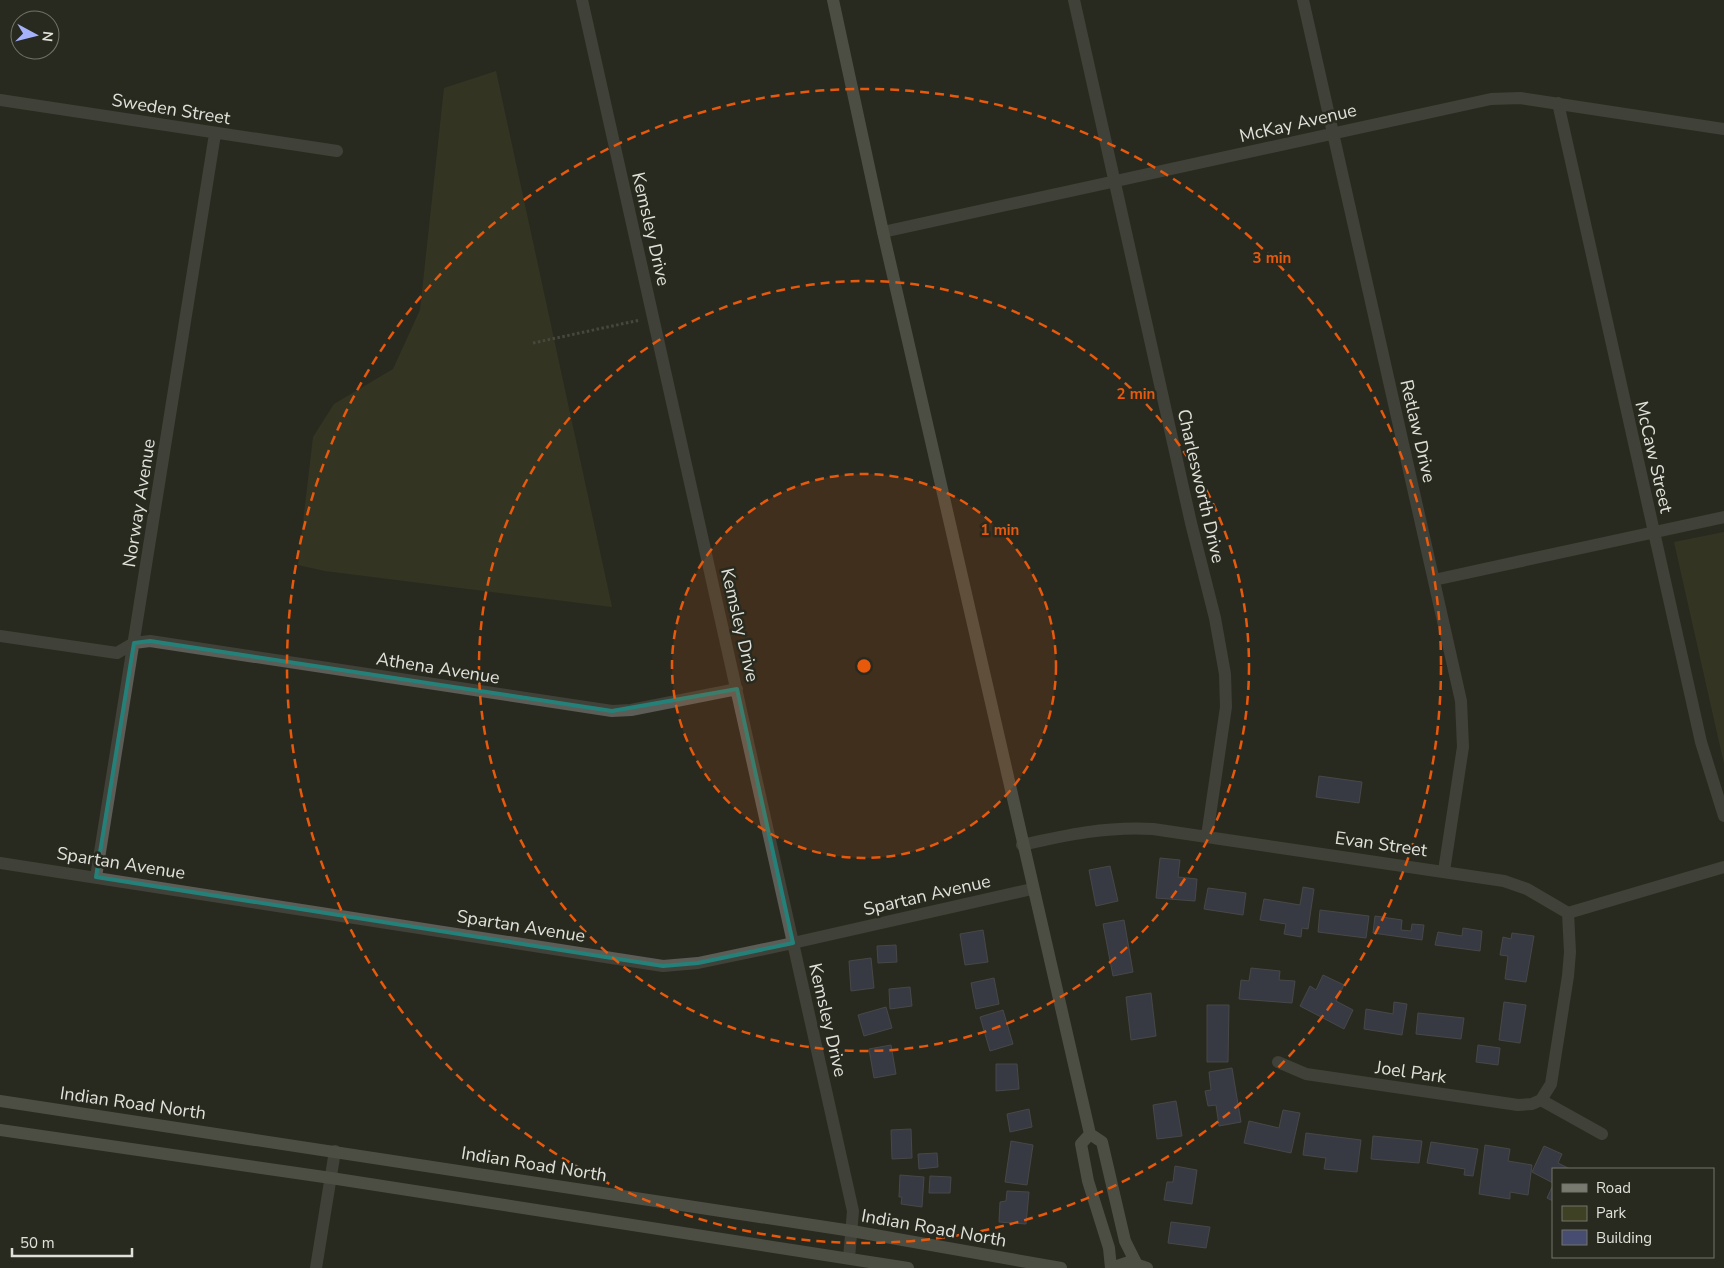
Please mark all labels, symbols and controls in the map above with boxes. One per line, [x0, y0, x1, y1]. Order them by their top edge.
north arrow [10, 10, 60, 60]
text: N [37, 30, 57, 43]
street label: Sweden Street [110, 88, 233, 130]
street label: McKay Avenue [1237, 98, 1359, 148]
street label: Kemsley Drive [626, 170, 676, 288]
text: 3 min [1253, 248, 1291, 268]
street label: Retlaw Drive [1395, 377, 1441, 485]
text: 2 min [1117, 384, 1155, 404]
street label: McCaw Street [1629, 399, 1679, 516]
street label: Charlesworth Drive [1172, 407, 1230, 565]
street label: Norway Avenue [117, 437, 161, 569]
text: 1 min [981, 520, 1019, 540]
street label: Kemsley Drive [715, 566, 765, 684]
street label: Athena Avenue [375, 646, 501, 690]
centre of rings [855, 657, 873, 675]
street label: Evan Street [1333, 826, 1429, 862]
street label: Spartan Avenue [55, 841, 187, 885]
street label: Spartan Avenue [861, 869, 993, 921]
street label: Spartan Avenue [455, 904, 587, 948]
street label: Kemsley Drive [803, 961, 853, 1079]
street label: Joel Park [1373, 1055, 1449, 1089]
street label: Indian Road North [58, 1081, 208, 1125]
street label: Indian Road North [459, 1141, 609, 1187]
legend [1552, 1168, 1714, 1258]
text: Road [1596, 1178, 1631, 1198]
street label: Indian Road North [859, 1203, 1009, 1253]
text: Park [1596, 1203, 1626, 1223]
scale bar [12, 1226, 132, 1258]
text: Building [1596, 1228, 1652, 1248]
text: 50 m [20, 1233, 55, 1253]

